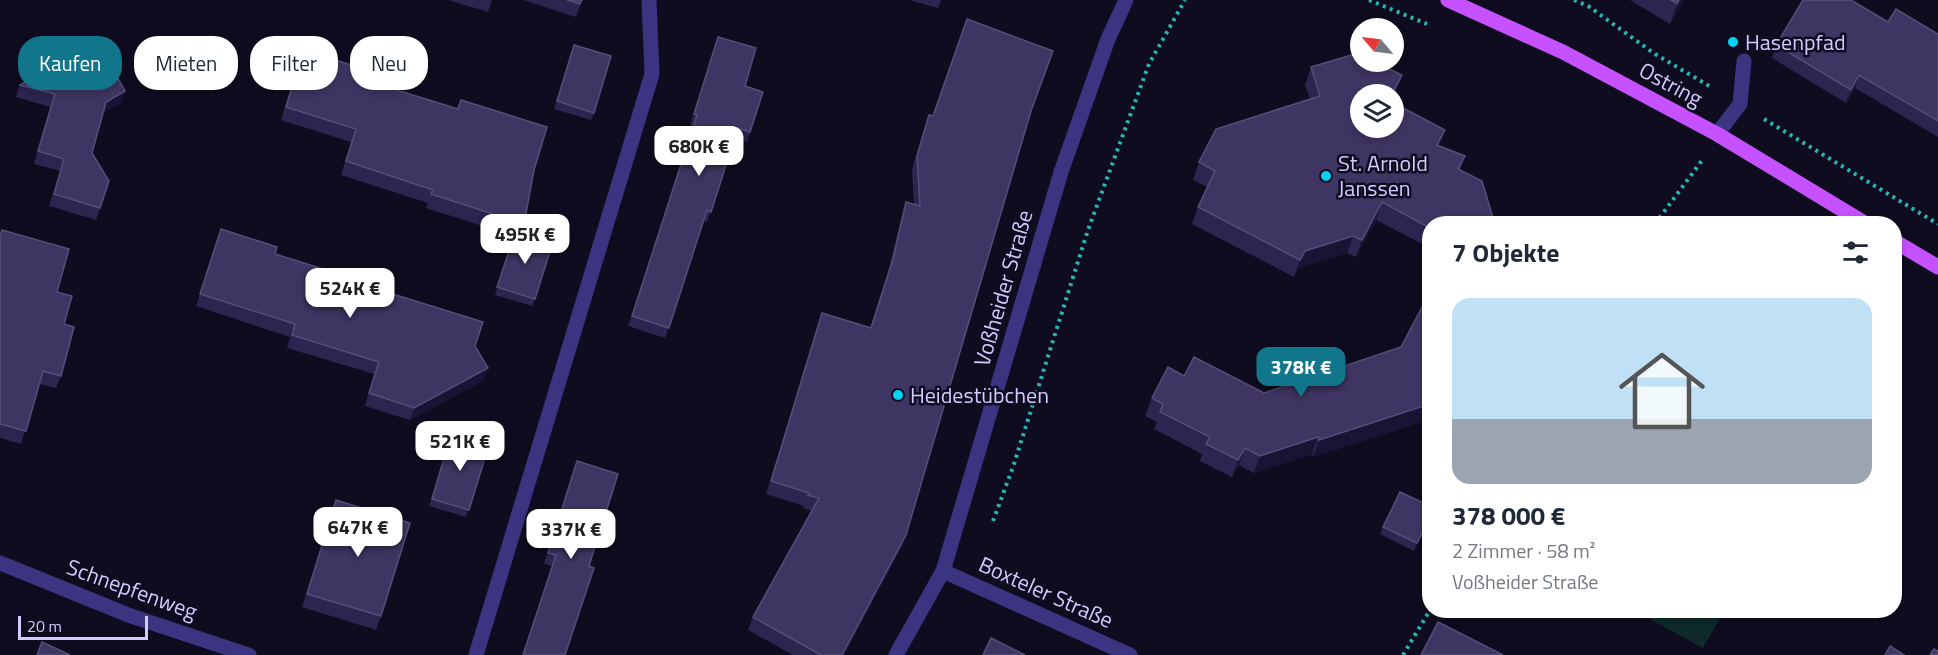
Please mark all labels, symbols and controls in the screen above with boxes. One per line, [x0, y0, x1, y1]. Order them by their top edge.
north arrow [1350, 18, 1404, 72]
map controls [1350, 18, 1404, 138]
place label: Hasenpfad [1745, 25, 1846, 59]
marker: Hasenpfad [1726, 35, 1740, 49]
chip: Kaufen [18, 36, 122, 90]
chip: Mieten [134, 36, 238, 90]
chip: Filter [250, 36, 338, 90]
chip: Neu [350, 36, 428, 90]
street label: Ostring [1633, 53, 1709, 115]
button: layers [1350, 84, 1404, 138]
pin: 680K € [650, 126, 748, 177]
text: 680K € [668, 130, 730, 161]
place label: St. Arnold Janssen [1338, 146, 1428, 205]
marker: St. Arnold Janssen [1319, 169, 1333, 183]
street label: Voßheider Straße [964, 206, 1042, 370]
pin: 495K € [476, 214, 574, 265]
text: 495K € [494, 218, 556, 249]
text: 7 Objekte [1452, 233, 1559, 272]
icon: filters [1839, 236, 1872, 269]
pin: 524K € [301, 268, 399, 319]
text: 524K € [319, 272, 381, 303]
icon: home [1608, 337, 1716, 445]
pin: 378K € [1252, 347, 1350, 398]
text: 378K € [1270, 351, 1332, 382]
place label: Heidestübchen [910, 378, 1049, 412]
marker: Heidestübchen [891, 388, 905, 402]
pin: 521K € [411, 421, 509, 472]
text: 521K € [429, 425, 491, 456]
text: 378 000 € [1452, 496, 1565, 535]
pin: 647K € [309, 507, 407, 558]
pin: 337K € [522, 509, 620, 560]
text: 647K € [327, 511, 389, 542]
text: 337K € [540, 513, 602, 544]
text: 2 Zimmer · 58 m² [1452, 535, 1595, 566]
street label: Boxteler Straße [973, 547, 1119, 637]
street label: Schnepfenweg [62, 550, 202, 628]
text: Voßheider Straße [1452, 566, 1598, 597]
scale bar [18, 613, 148, 640]
text: 20 m [27, 614, 62, 638]

